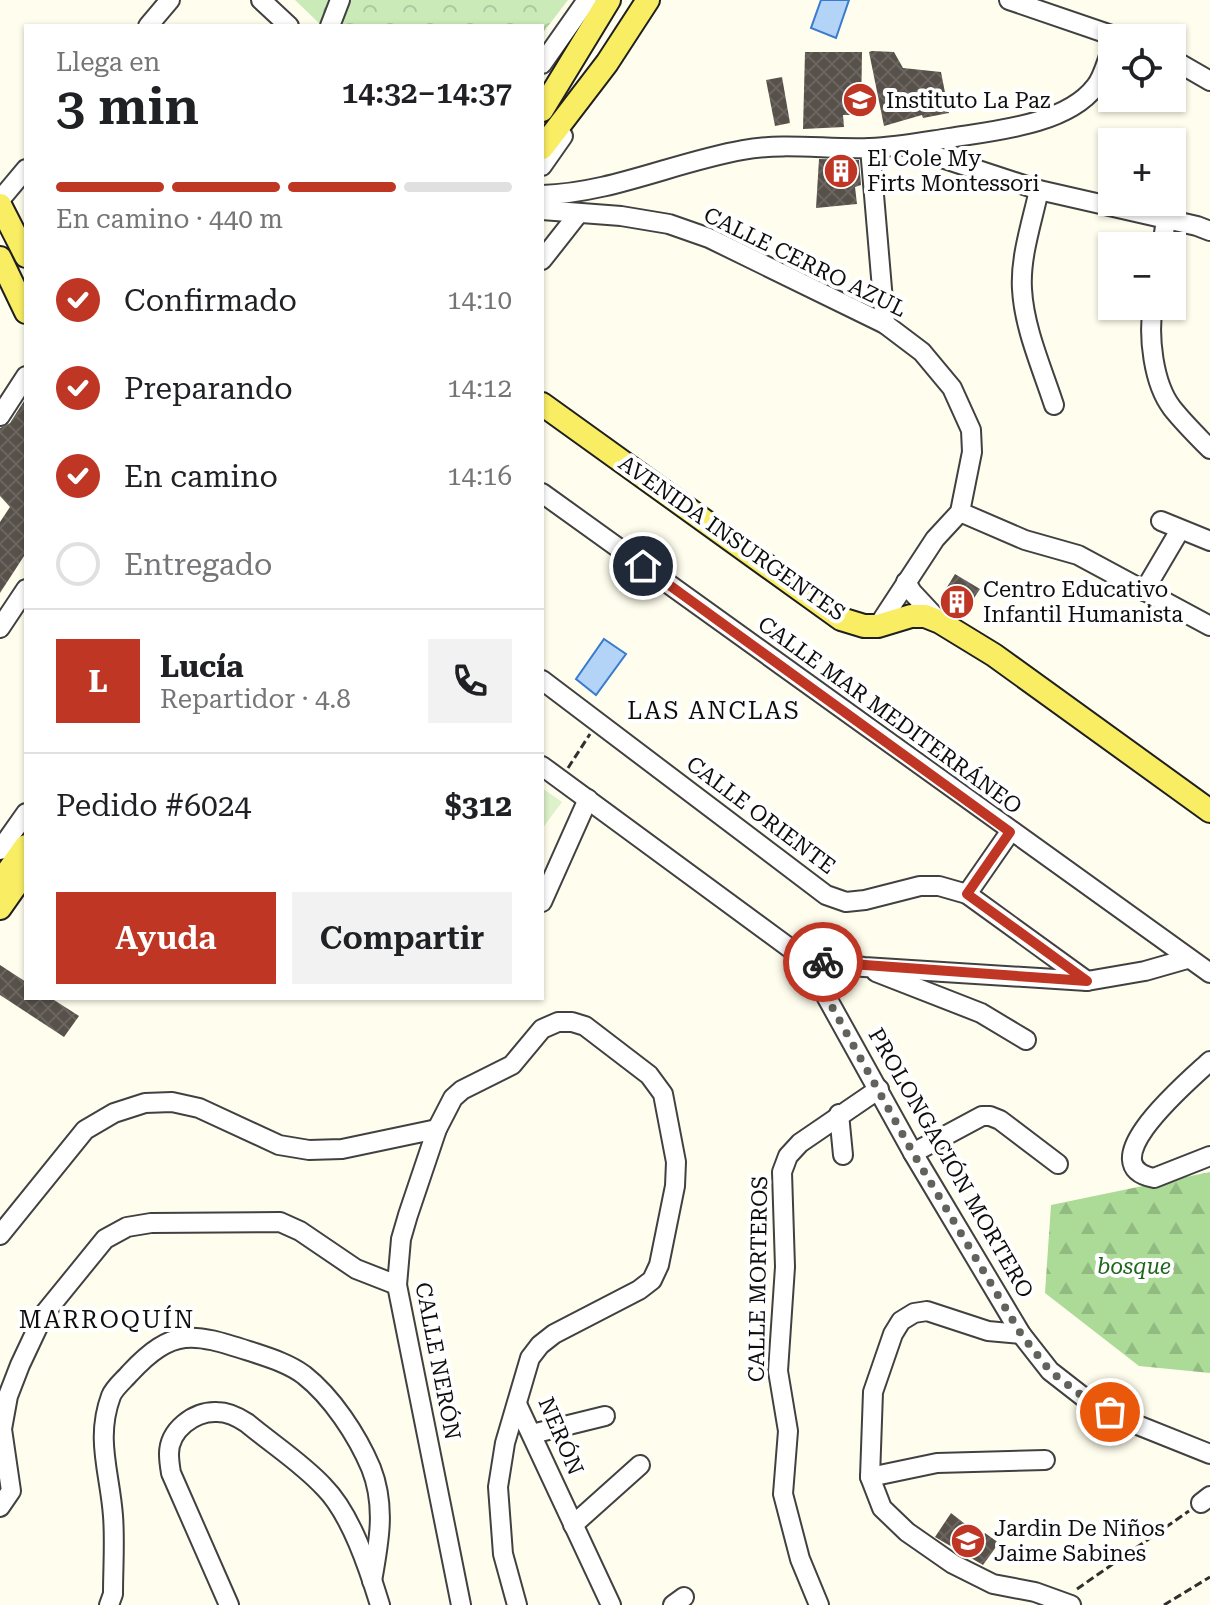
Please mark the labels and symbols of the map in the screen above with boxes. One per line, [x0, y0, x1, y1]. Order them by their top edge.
school or university icon: Instituto La Paz [841, 81, 879, 119]
place label: Instituto La Paz [886, 88, 1050, 113]
place label: El Cole My Firts Montessori [867, 146, 1040, 196]
building icon: El Cole My Firts Montessori [822, 152, 860, 190]
street label: CALLE CERRO AZUL [700, 202, 910, 322]
street label: AVENIDA INSURGENTES [614, 450, 850, 626]
pin [609, 532, 677, 600]
place label: Centro Educativo Infantil Humanista [983, 577, 1183, 627]
building icon: Centro Educativo Infantil Humanista [938, 583, 976, 621]
street label: CALLE MAR MEDITERRÁNEO [753, 610, 1027, 819]
district label: LAS ANCLAS [627, 697, 801, 725]
street label: CALLE ORIENTE [682, 751, 840, 879]
courier [783, 922, 863, 1002]
street label: PROLONGACIÓN MORTERO [863, 1023, 1040, 1302]
street label: CALLE MORTEROS [744, 1176, 772, 1382]
park label: bosque [1097, 1254, 1171, 1279]
street label: CALLE NERÓN [410, 1280, 467, 1442]
district label: MARROQUÍN [19, 1305, 195, 1334]
pin [1076, 1378, 1144, 1446]
street label: NERÓN [533, 1393, 590, 1479]
place label: Jardin De Niños Jaime Sabines [994, 1516, 1165, 1566]
school or university icon: Jardin De Niños Jaime Sabines [949, 1522, 987, 1560]

